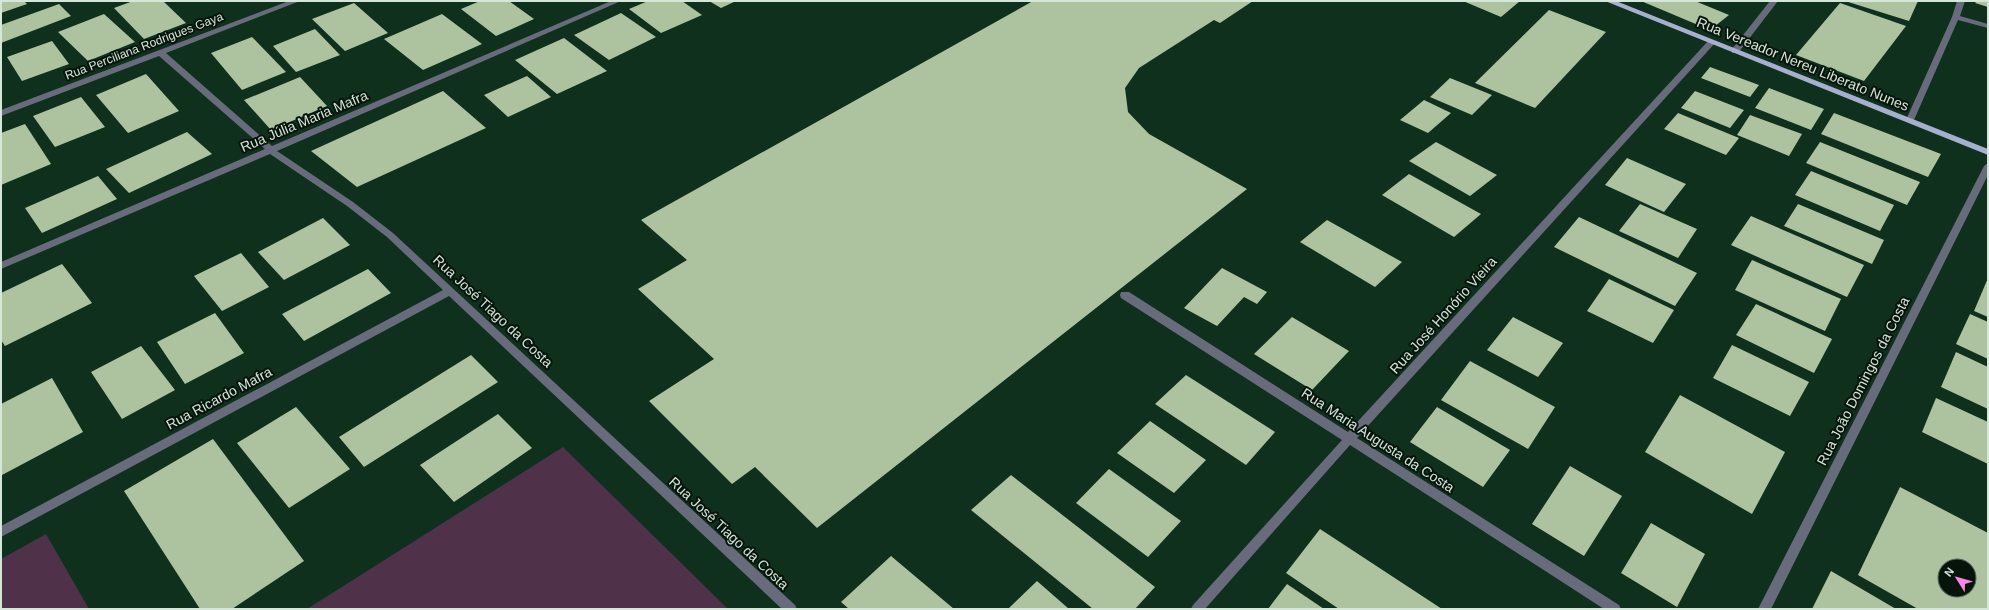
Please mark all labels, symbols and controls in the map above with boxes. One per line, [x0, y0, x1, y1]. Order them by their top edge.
street label: Rua Perciliana Rodrigues Gaya [63, 9, 225, 83]
street label: Rua Vereador Nereu Liberato Nunes [1695, 14, 1911, 114]
street label: Rua Júlia Maria Mafra [238, 87, 370, 155]
street label: Rua José Tiago da Costa [430, 252, 556, 371]
street label: Rua José Honório Vieira [1386, 253, 1500, 377]
street label: Rua João Domingos da Costa [1813, 294, 1913, 468]
street label: Rua Ricardo Mafra [163, 363, 275, 433]
street label: Rua Maria Augusta da Costa [1299, 385, 1458, 496]
street label: Rua José Tiago da Costa [666, 474, 792, 593]
north arrow [1937, 558, 1977, 598]
text: N [1942, 565, 1956, 579]

